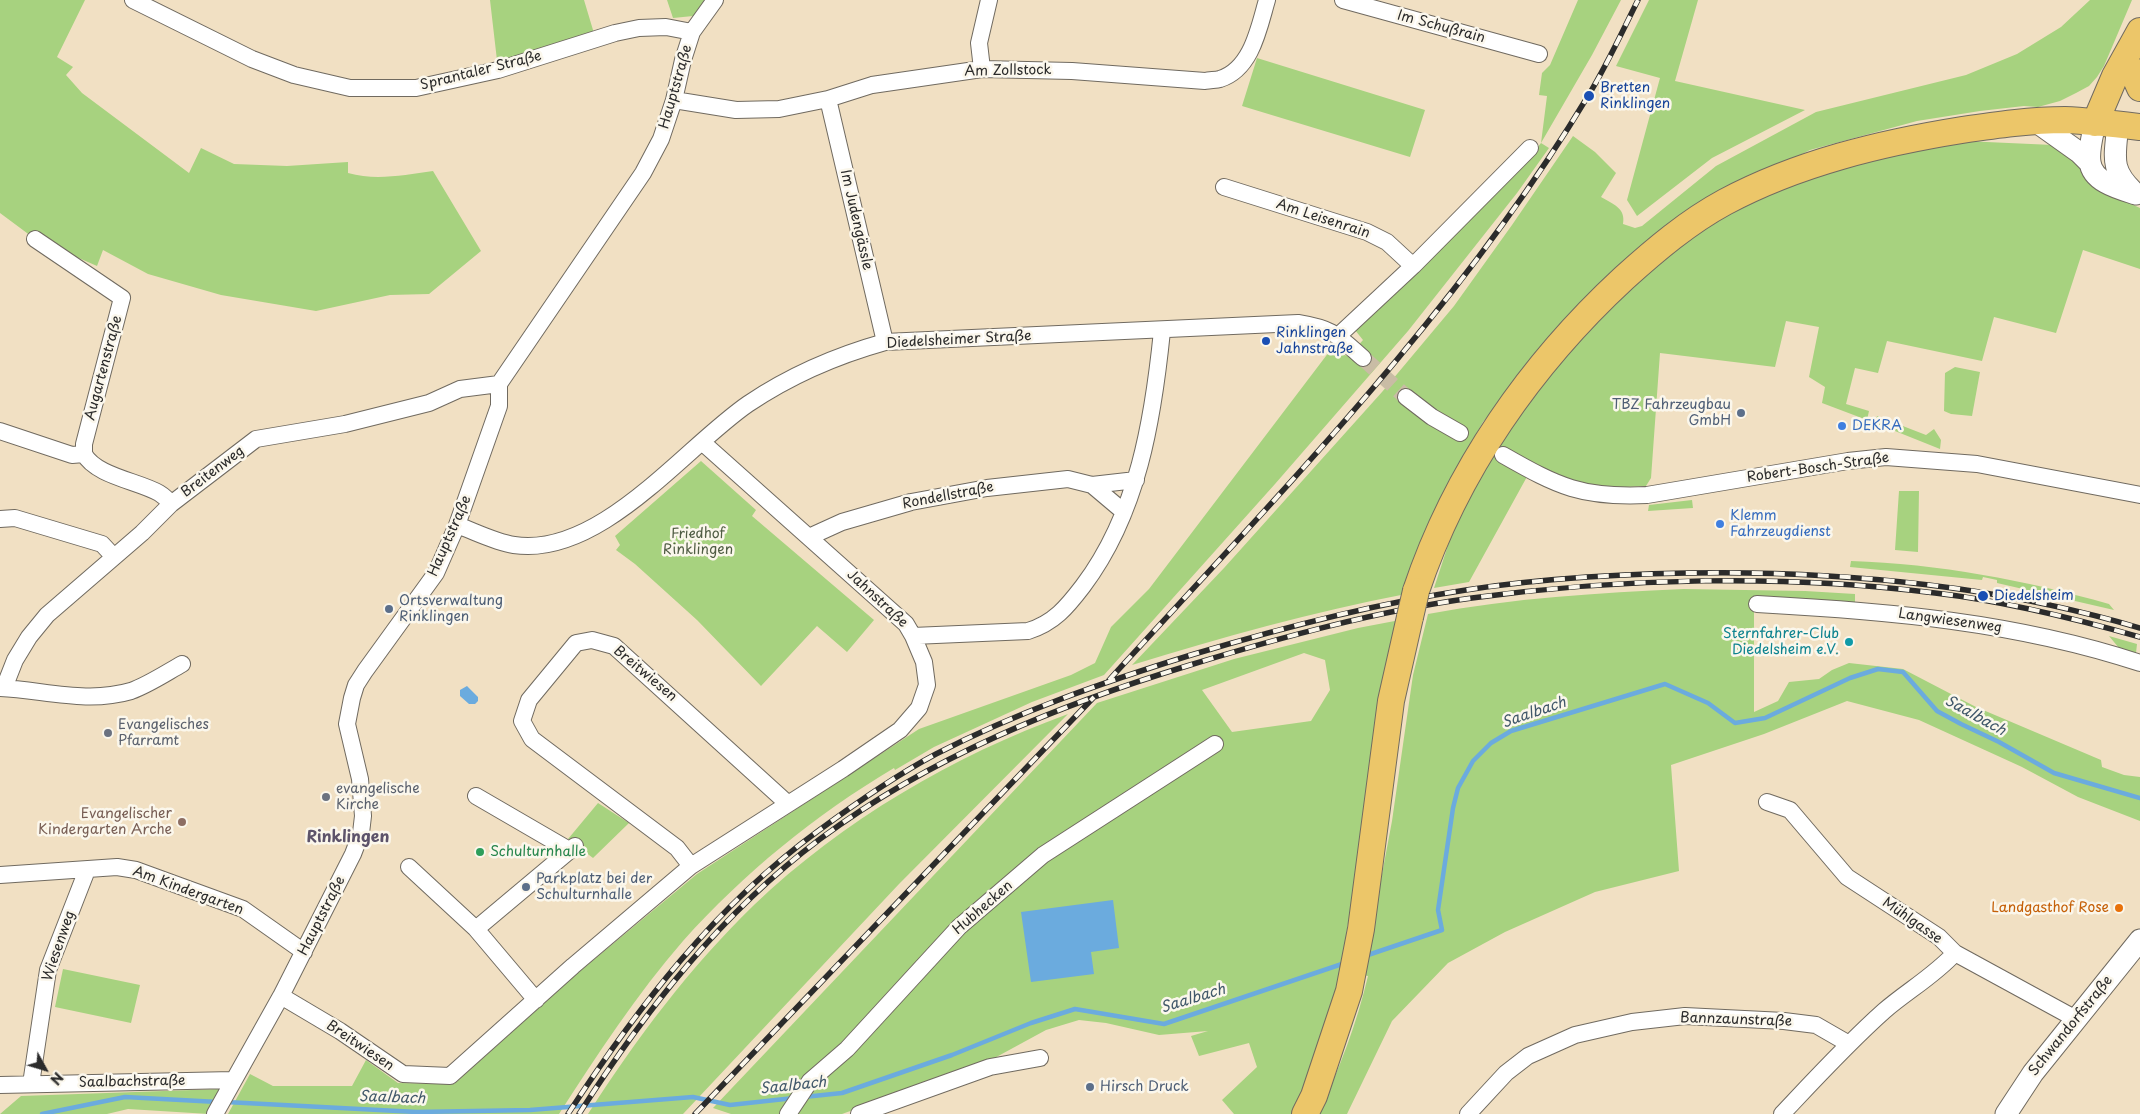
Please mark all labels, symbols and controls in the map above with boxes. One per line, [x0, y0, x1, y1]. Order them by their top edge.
street label: Im Schußrain [1395, 7, 1487, 47]
street label: Hauptstraße [656, 43, 696, 131]
street label: Sprantaler Straße [419, 48, 543, 94]
street label: Am Zollstock [964, 62, 1052, 80]
place label: Bretten Rinklingen [1600, 80, 1670, 112]
marker: Bretten Rinklingen [1582, 89, 1596, 103]
street label: Im Judengässle [836, 168, 876, 272]
street label: Am Leisenrain [1274, 196, 1372, 242]
street label: Augartenstraße [82, 314, 126, 422]
place label: Rinklingen Jahnstraße [1276, 325, 1353, 358]
street label: Diedelsheimer Straße [886, 328, 1032, 352]
marker: Rinklingen Jahnstraße [1260, 335, 1272, 347]
place label: TBZ Fahrzeugbau GmbH [1612, 397, 1731, 430]
marker: TBZ Fahrzeugbau GmbH [1735, 407, 1747, 419]
place label: DEKRA [1852, 418, 1902, 434]
marker: DEKRA [1836, 420, 1848, 432]
street label: Breitenweg [178, 443, 248, 501]
street label: Robert-Bosch-Straße [1746, 450, 1890, 486]
street label: Rondellstraße [901, 479, 995, 513]
street label: Hauptstraße [425, 493, 475, 579]
place label: Klemm Fahrzeugdienst [1730, 508, 1831, 540]
marker: Klemm Fahrzeugdienst [1714, 518, 1726, 530]
park label: Friedhof Rinklingen [663, 526, 733, 558]
street label: Jahnstraße [843, 567, 911, 631]
place label: Diedelsheim [1994, 588, 2074, 604]
marker: Diedelsheim [1976, 589, 1990, 603]
place label: Ortsverwaltung Rinklingen [399, 593, 503, 626]
marker: Ortsverwaltung Rinklingen [383, 603, 395, 615]
street label: Langwiesenweg [1897, 605, 2003, 637]
place label: Sternfahrer-Club Diedelsheim e.V. [1723, 626, 1839, 658]
marker: Sternfahrer-Club Diedelsheim e.V. [1843, 636, 1855, 648]
street label: Breitwiesen [610, 643, 680, 705]
water label: Saalbach [1942, 692, 2008, 740]
water label: Saalbach [1500, 694, 1568, 732]
place label: Evangelisches Pfarramt [118, 717, 209, 750]
marker: Evangelisches Pfarramt [102, 727, 114, 739]
place label: evangelische Kirche [336, 781, 420, 814]
marker: evangelische Kirche [320, 791, 332, 803]
place label: Evangelischer Kindergarten Arche [38, 806, 172, 839]
marker: Evangelischer Kindergarten Arche [176, 816, 188, 828]
district label: Rinklingen [307, 828, 389, 848]
place label: Schulturnhalle [490, 844, 586, 860]
marker: Schulturnhalle [474, 846, 486, 858]
street label: Am Kindergarten [130, 863, 246, 919]
place label: Parkplatz bei der Schulturnhalle [536, 871, 652, 904]
street label: Hauptstraße [295, 874, 349, 958]
street label: Hubhecken [950, 877, 1016, 939]
marker: Parkplatz bei der Schulturnhalle [520, 881, 532, 893]
street label: Mühlgasse [1879, 894, 1945, 948]
place label: Landgasthof Rose [1991, 900, 2109, 916]
marker: Landgasthof Rose [2113, 902, 2125, 914]
street label: Wiesenweg [39, 908, 79, 984]
street label: Schwandorfstraße [2025, 972, 2117, 1080]
water label: Saalbach [1159, 981, 1227, 1017]
street label: Bannzaunstraße [1680, 1010, 1792, 1030]
street label: Breitwiesen [323, 1017, 397, 1075]
north arrow [20, 1044, 70, 1094]
text: N [45, 1068, 69, 1090]
street label: Saalbachstraße [78, 1073, 186, 1091]
water label: Saalbach [759, 1074, 827, 1098]
place label: Hirsch Druck [1100, 1079, 1189, 1095]
marker: Hirsch Druck [1084, 1081, 1096, 1093]
water label: Saalbach [358, 1088, 426, 1108]

